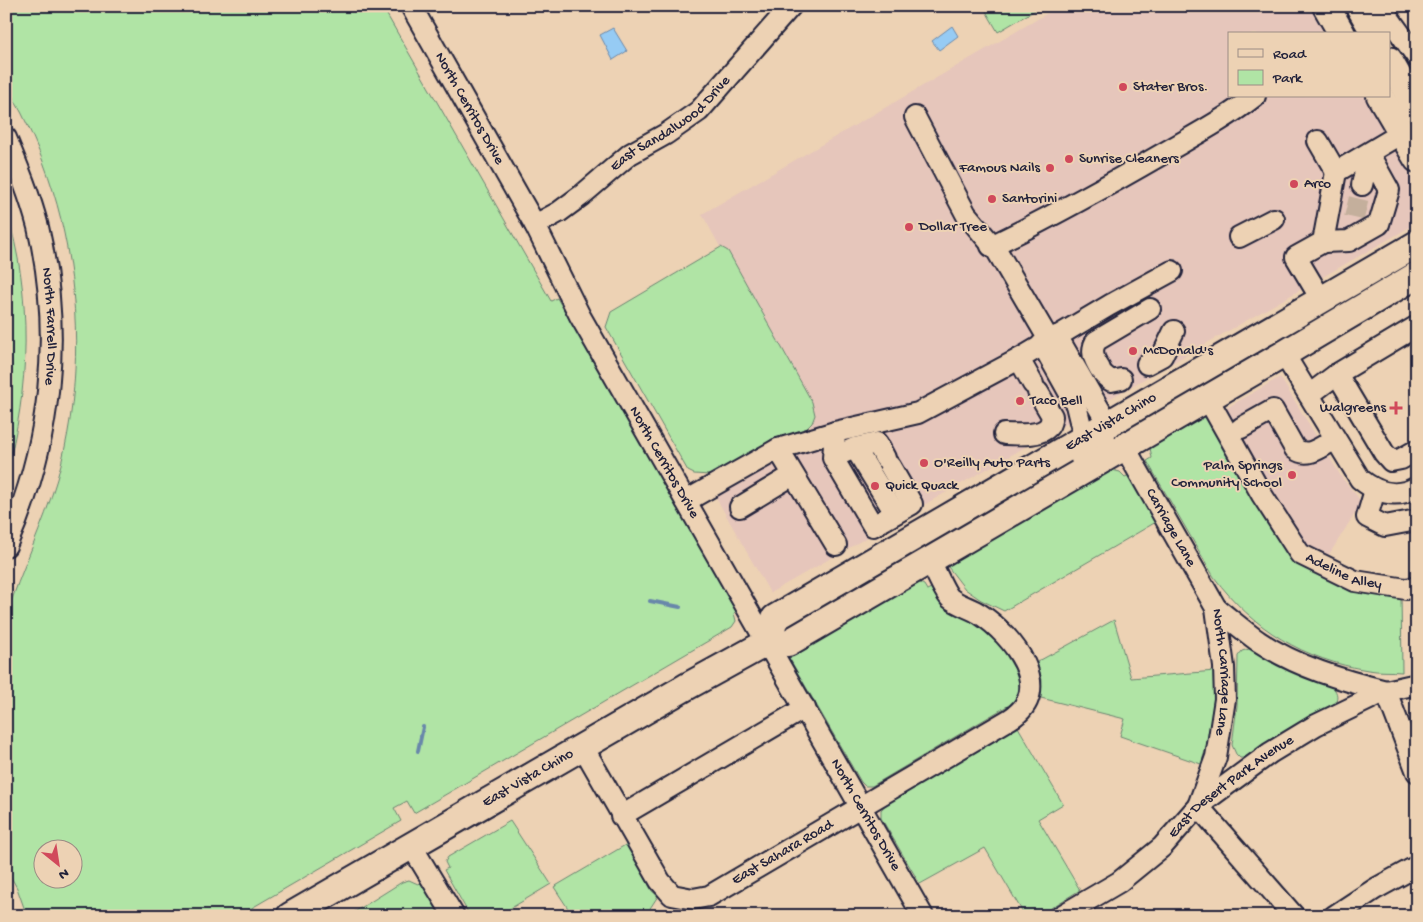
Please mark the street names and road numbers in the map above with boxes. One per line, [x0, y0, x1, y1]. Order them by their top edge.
street label: North Cerritos Drive [430, 49, 508, 168]
street label: East Sandalwood Drive [607, 72, 735, 176]
street label: North Farrell Drive [37, 266, 60, 386]
street label: East Vista Chino [1062, 389, 1160, 456]
street label: North Cerritos Drive [625, 403, 703, 522]
street label: Carriage Lane [1141, 485, 1200, 570]
street label: Adeline Alley [1302, 549, 1384, 594]
street label: North Carriage Lane [1207, 608, 1234, 737]
street label: East Desert Park Avenue [1165, 731, 1297, 842]
street label: East Vista Chino [479, 745, 577, 812]
street label: North Cerritos Drive [826, 756, 905, 874]
street label: East Sahara Road [729, 815, 838, 890]

